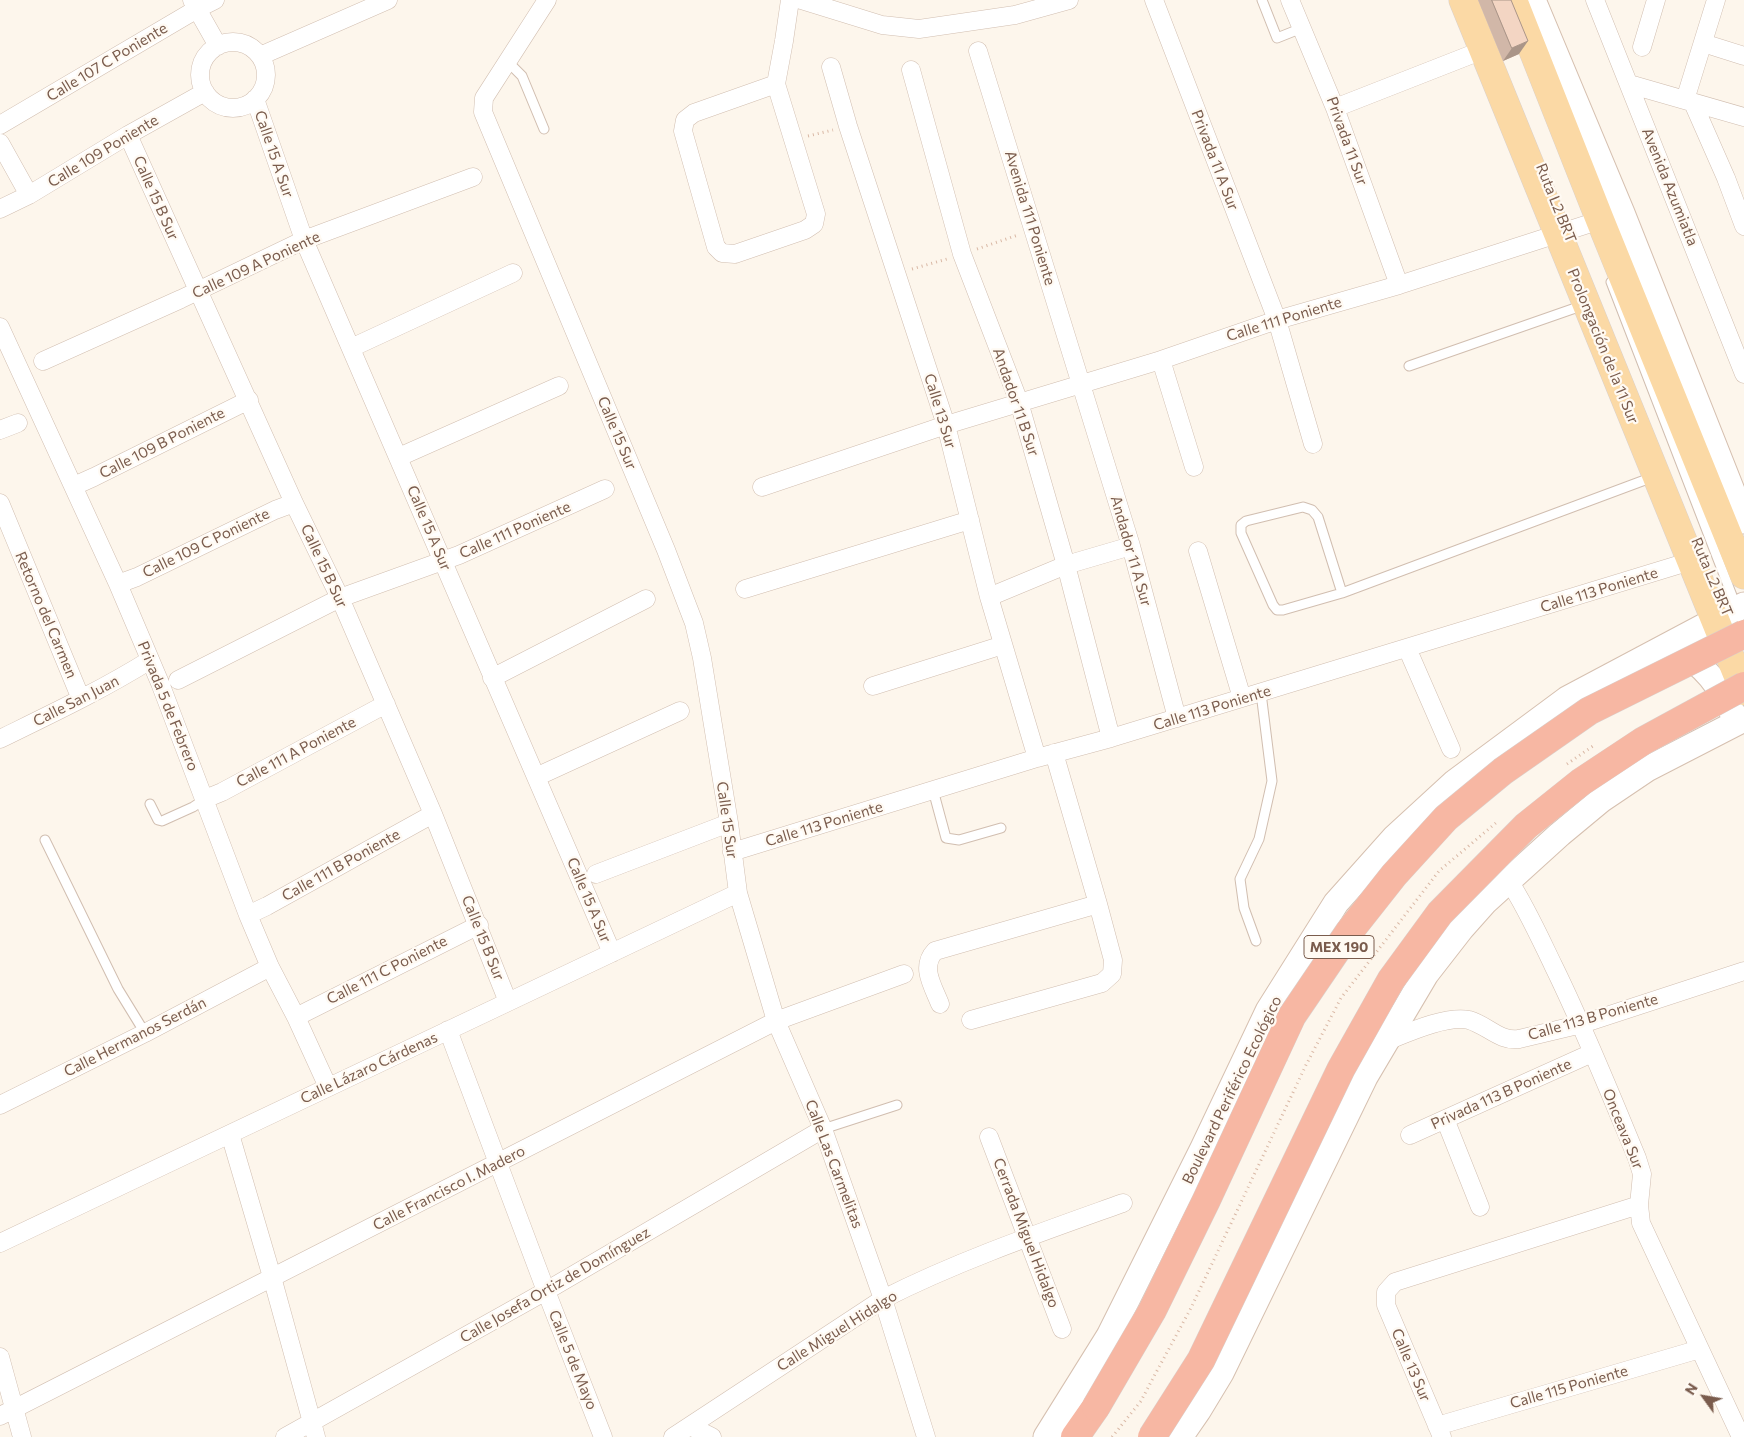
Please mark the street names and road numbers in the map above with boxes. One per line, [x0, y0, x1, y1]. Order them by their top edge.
street label: Calle 107 C Poniente [43, 19, 171, 105]
street label: Privada 11 Sur [1323, 94, 1371, 188]
street label: Privada 11 A Sur [1188, 107, 1242, 213]
street label: Calle 15 A Sur [251, 108, 297, 200]
street label: Calle 109 Poniente [44, 111, 162, 191]
street label: Avenida Azumiatla [1638, 125, 1702, 249]
street label: Avenida 111 Poniente [1001, 148, 1059, 288]
street label: Calle 15 B Sur [129, 153, 183, 243]
street label: Ruta L2 BRT [1532, 161, 1580, 245]
street label: Calle 109 A Poniente [189, 227, 323, 303]
street label: Prolongación de la 11 Sur [1564, 266, 1642, 426]
street label: Calle 111 Poniente [1224, 293, 1344, 345]
street label: Andador 11 B Sur [989, 345, 1043, 459]
street label: Calle 13 Sur [920, 371, 960, 451]
street label: Calle 15 Sur [594, 394, 640, 472]
street label: Calle 109 B Poniente [96, 404, 228, 482]
street label: Calle 15 A Sur [403, 483, 455, 573]
street label: Andador 11 A Sur [1107, 494, 1155, 608]
street label: Calle 111 Poniente [457, 497, 573, 563]
street label: Calle 109 C Poniente [140, 504, 272, 582]
street label: Calle 15 B Sur [297, 521, 351, 611]
street label: Ruta L2 BRT [1687, 535, 1737, 619]
street label: Retorno del Carmen [11, 549, 81, 681]
street label: Calle 113 Poniente [1538, 564, 1660, 616]
street label: Privada 5 de Febrero [134, 638, 202, 774]
street label: Calle San Juan [30, 672, 122, 730]
street label: Calle 113 Poniente [1151, 682, 1273, 734]
street label: Calle 111 A Poniente [233, 713, 359, 791]
street label: Calle 15 Sur [713, 780, 741, 860]
street label: Calle 113 Poniente [763, 798, 885, 850]
street label: Calle 111 B Poniente [279, 825, 403, 905]
street label: Calle 15 A Sur [563, 855, 615, 945]
street label: Calle 15 B Sur [458, 893, 508, 983]
street label: Calle 111 C Poniente [324, 932, 450, 1008]
road number: MEX 190 [1304, 936, 1374, 959]
street label: Calle 113 B Poniente [1526, 990, 1660, 1044]
street label: Calle Hermanos Serdán [61, 993, 209, 1081]
street label: Boulevard Periférico Ecológico [1179, 993, 1285, 1187]
street label: Calle Lázaro Cárdenas [298, 1028, 440, 1108]
street label: Privada 113 B Poniente [1428, 1055, 1574, 1133]
street label: Onceava Sur [1599, 1086, 1647, 1172]
street label: Calle Las Carmelitas [801, 1097, 867, 1231]
street label: Calle Francisco I. Madero [370, 1142, 528, 1234]
street label: Cerrada Miguel Hidalgo [989, 1156, 1063, 1310]
street label: Calle Josefa Ortiz de Domínguez [457, 1223, 653, 1347]
street label: Calle Miguel Hidalgo [774, 1287, 900, 1375]
street label: Calle 5 de Mayo [545, 1308, 601, 1412]
street label: Calle 13 Sur [1388, 1326, 1434, 1404]
street label: Calle 115 Poniente [1508, 1362, 1630, 1412]

